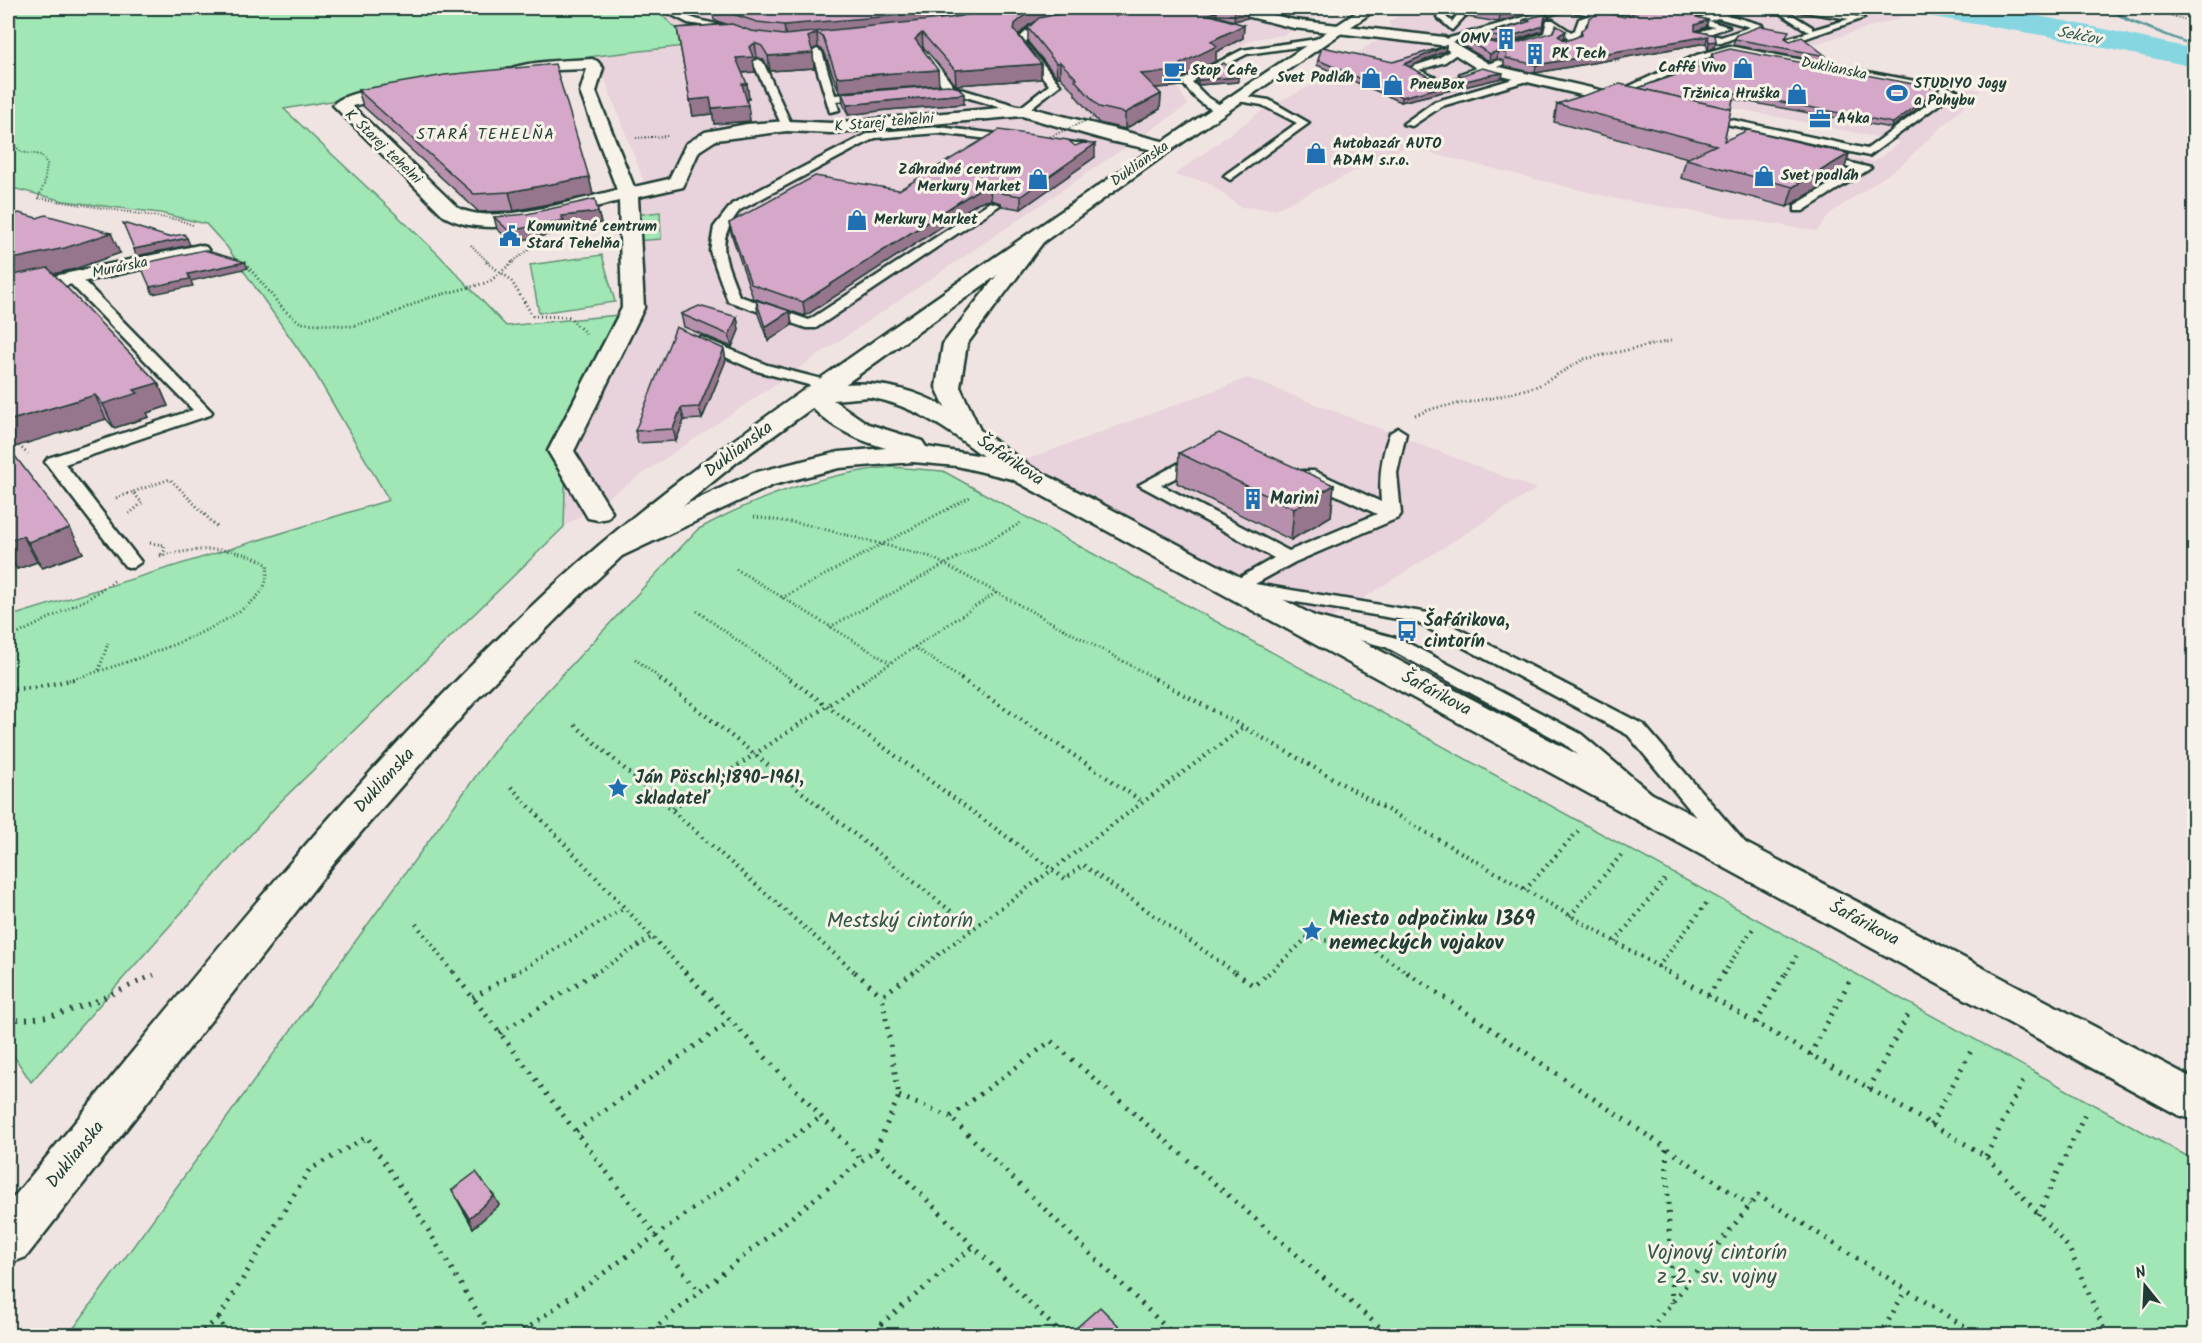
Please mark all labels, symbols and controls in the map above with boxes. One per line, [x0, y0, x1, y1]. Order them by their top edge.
water label: Sekčov [2055, 19, 2105, 53]
place label: OMV [1460, 27, 1490, 51]
building icon: OMV [1494, 27, 1518, 51]
building icon: PK Tech [1523, 42, 1547, 66]
place label: PK Tech [1552, 42, 1606, 66]
street label: Duklianska [1799, 51, 1869, 87]
place label: Caffé Vivo [1658, 56, 1726, 80]
shop icon: Caffé Vivo [1731, 56, 1755, 80]
cafe icon: Stop Cafe [1162, 59, 1186, 83]
place label: Stop Cafe [1191, 59, 1258, 83]
place label: Svet Podláh [1276, 66, 1354, 90]
shop icon: Svet Podláh [1359, 66, 1383, 90]
place label: STUDIYO Jogy a Pohybu [1914, 72, 2007, 113]
shop icon: PneuBox [1381, 73, 1405, 97]
place label: PneuBox [1410, 73, 1465, 97]
sports icon: STUDIYO Jogy a Pohybu [1885, 81, 1909, 105]
place label: Tržnica Hruška [1682, 82, 1780, 106]
shop icon: Tržnica Hruška [1785, 82, 1809, 106]
street label: K Starej tehelni [339, 104, 428, 191]
street label: K Starej tehelni [833, 107, 936, 139]
office icon: A4ka [1808, 107, 1832, 131]
place label: A4ka [1837, 107, 1870, 131]
district label: STARÁ TEHELŇA [416, 122, 556, 147]
place label: Autobazár AUTO ADAM s.r.o. [1333, 132, 1442, 173]
street label: Duklianska [1106, 135, 1174, 193]
shop icon: Autobazár AUTO ADAM s.r.o. [1304, 141, 1328, 165]
place label: Záhradné centrum Merkury Market [898, 158, 1021, 199]
shop icon: Svet podláh [1752, 164, 1776, 188]
place label: Svet podláh [1781, 164, 1859, 188]
shop icon: Záhradné centrum Merkury Market [1026, 167, 1050, 191]
shop icon: Merkury Market [845, 208, 869, 232]
place label: Merkury Market [874, 208, 978, 232]
place label: Komunitné centrum Stará Tehelňa [527, 215, 657, 256]
public building icon: Komunitné centrum Stará Tehelňa [498, 224, 522, 248]
street label: Murárska [90, 250, 150, 286]
street label: Duklianska [698, 414, 780, 486]
street label: Šafárikova [970, 428, 1050, 494]
place label: Marini [1270, 485, 1319, 514]
building icon: Marini [1241, 487, 1265, 511]
place label: Šafárikova, cintorín [1424, 607, 1510, 657]
bus stop icon: Šafárikova, cintorín [1395, 619, 1419, 643]
street label: Šafárikova [1396, 663, 1476, 725]
street label: Duklianska [347, 742, 423, 820]
place label: Ján Pöschl;1890-1961, skladateľ [635, 764, 804, 814]
place icon: Ján Pöschl;1890-1961, skladateľ [606, 776, 630, 800]
street label: Šafárikova [1824, 893, 1904, 955]
place label: Miesto odpočinku 1369 nemeckých vojakov [1329, 903, 1536, 960]
park label: Mestský cintorín [827, 905, 973, 938]
place icon: Miesto odpočinku 1369 nemeckých vojakov [1300, 919, 1324, 943]
street label: Duklianska [40, 1115, 112, 1195]
park label: Vojnový cintorín z 2. sv. vojny [1647, 1237, 1787, 1294]
north arrow [2115, 1256, 2175, 1316]
text: N [2132, 1260, 2149, 1287]

